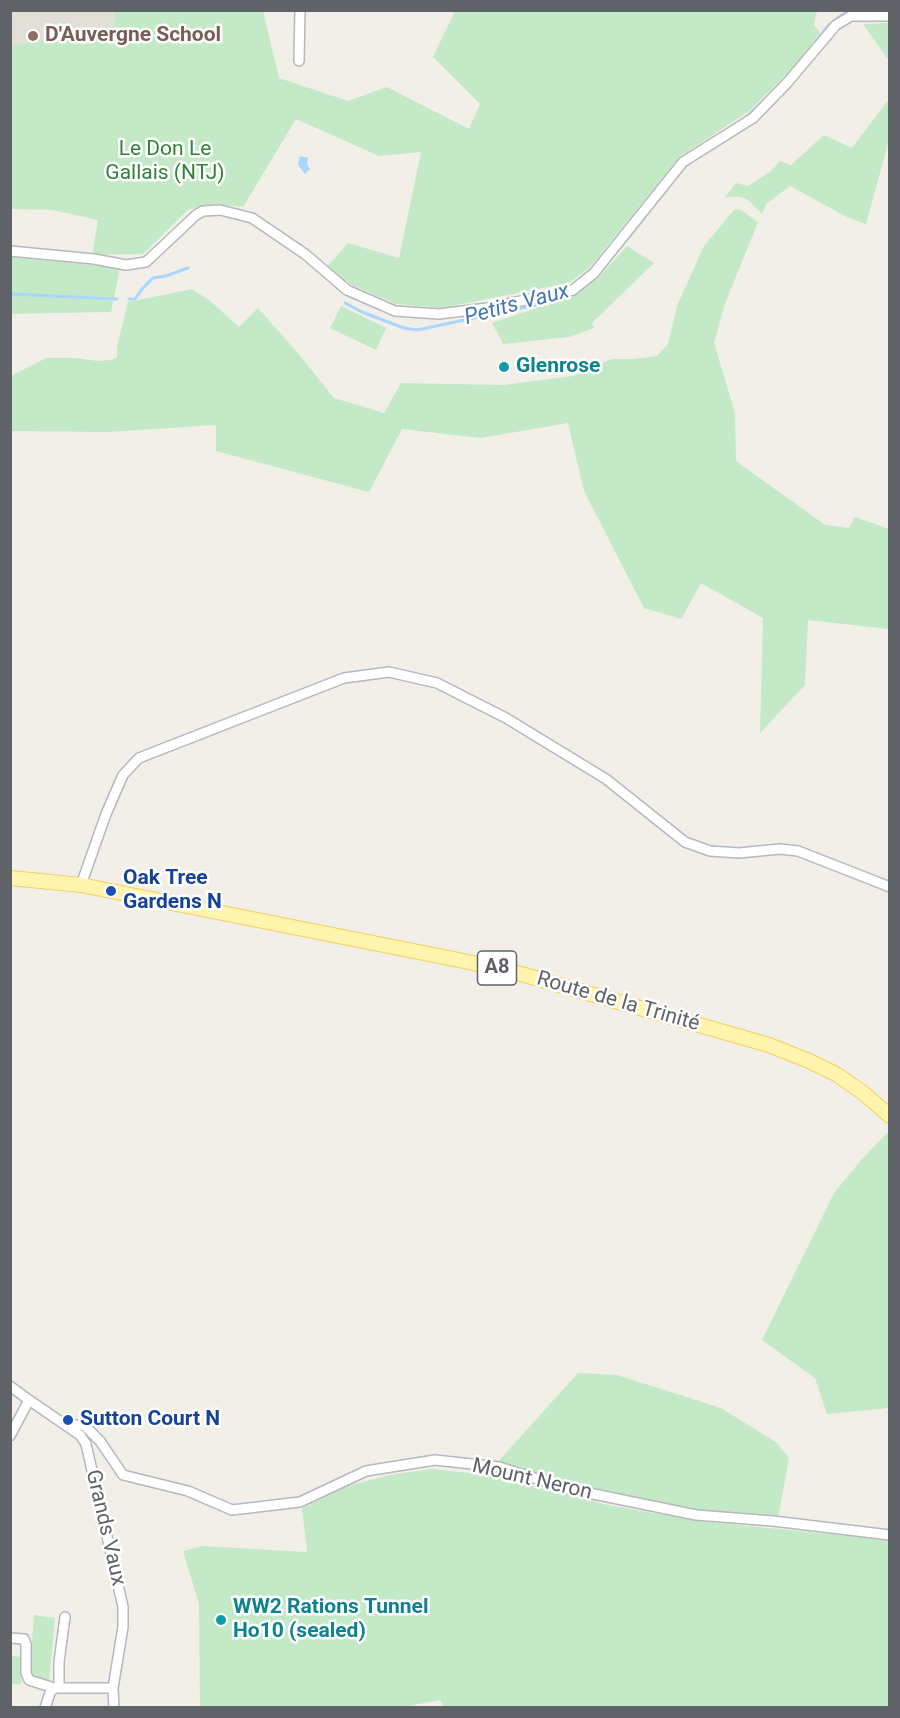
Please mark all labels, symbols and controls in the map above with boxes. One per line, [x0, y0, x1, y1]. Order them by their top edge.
place label: D'Auvergne School [45, 23, 221, 49]
marker: D'Auvergne School [26, 29, 40, 43]
park label: Le Don Le Gallais (NTJ) [105, 137, 225, 187]
water label: Petits Vaux [462, 278, 572, 332]
place label: Glenrose [516, 354, 600, 380]
marker: Glenrose [497, 360, 511, 374]
place label: Oak Tree Gardens N [123, 866, 222, 916]
marker: Oak Tree Gardens N [104, 884, 118, 898]
road number: A8 [478, 951, 516, 985]
street label: Route de la Trinité [534, 967, 702, 1037]
place label: Sutton Court N [80, 1407, 220, 1433]
marker: Sutton Court N [61, 1413, 75, 1427]
street label: Mount Neron [470, 1454, 594, 1506]
street label: Grands Vaux [79, 1468, 131, 1588]
place label: WW2 Rations Tunnel Ho10 (sealed) [233, 1595, 428, 1645]
marker: WW2 Rations Tunnel Ho10 (sealed) [214, 1613, 228, 1627]

